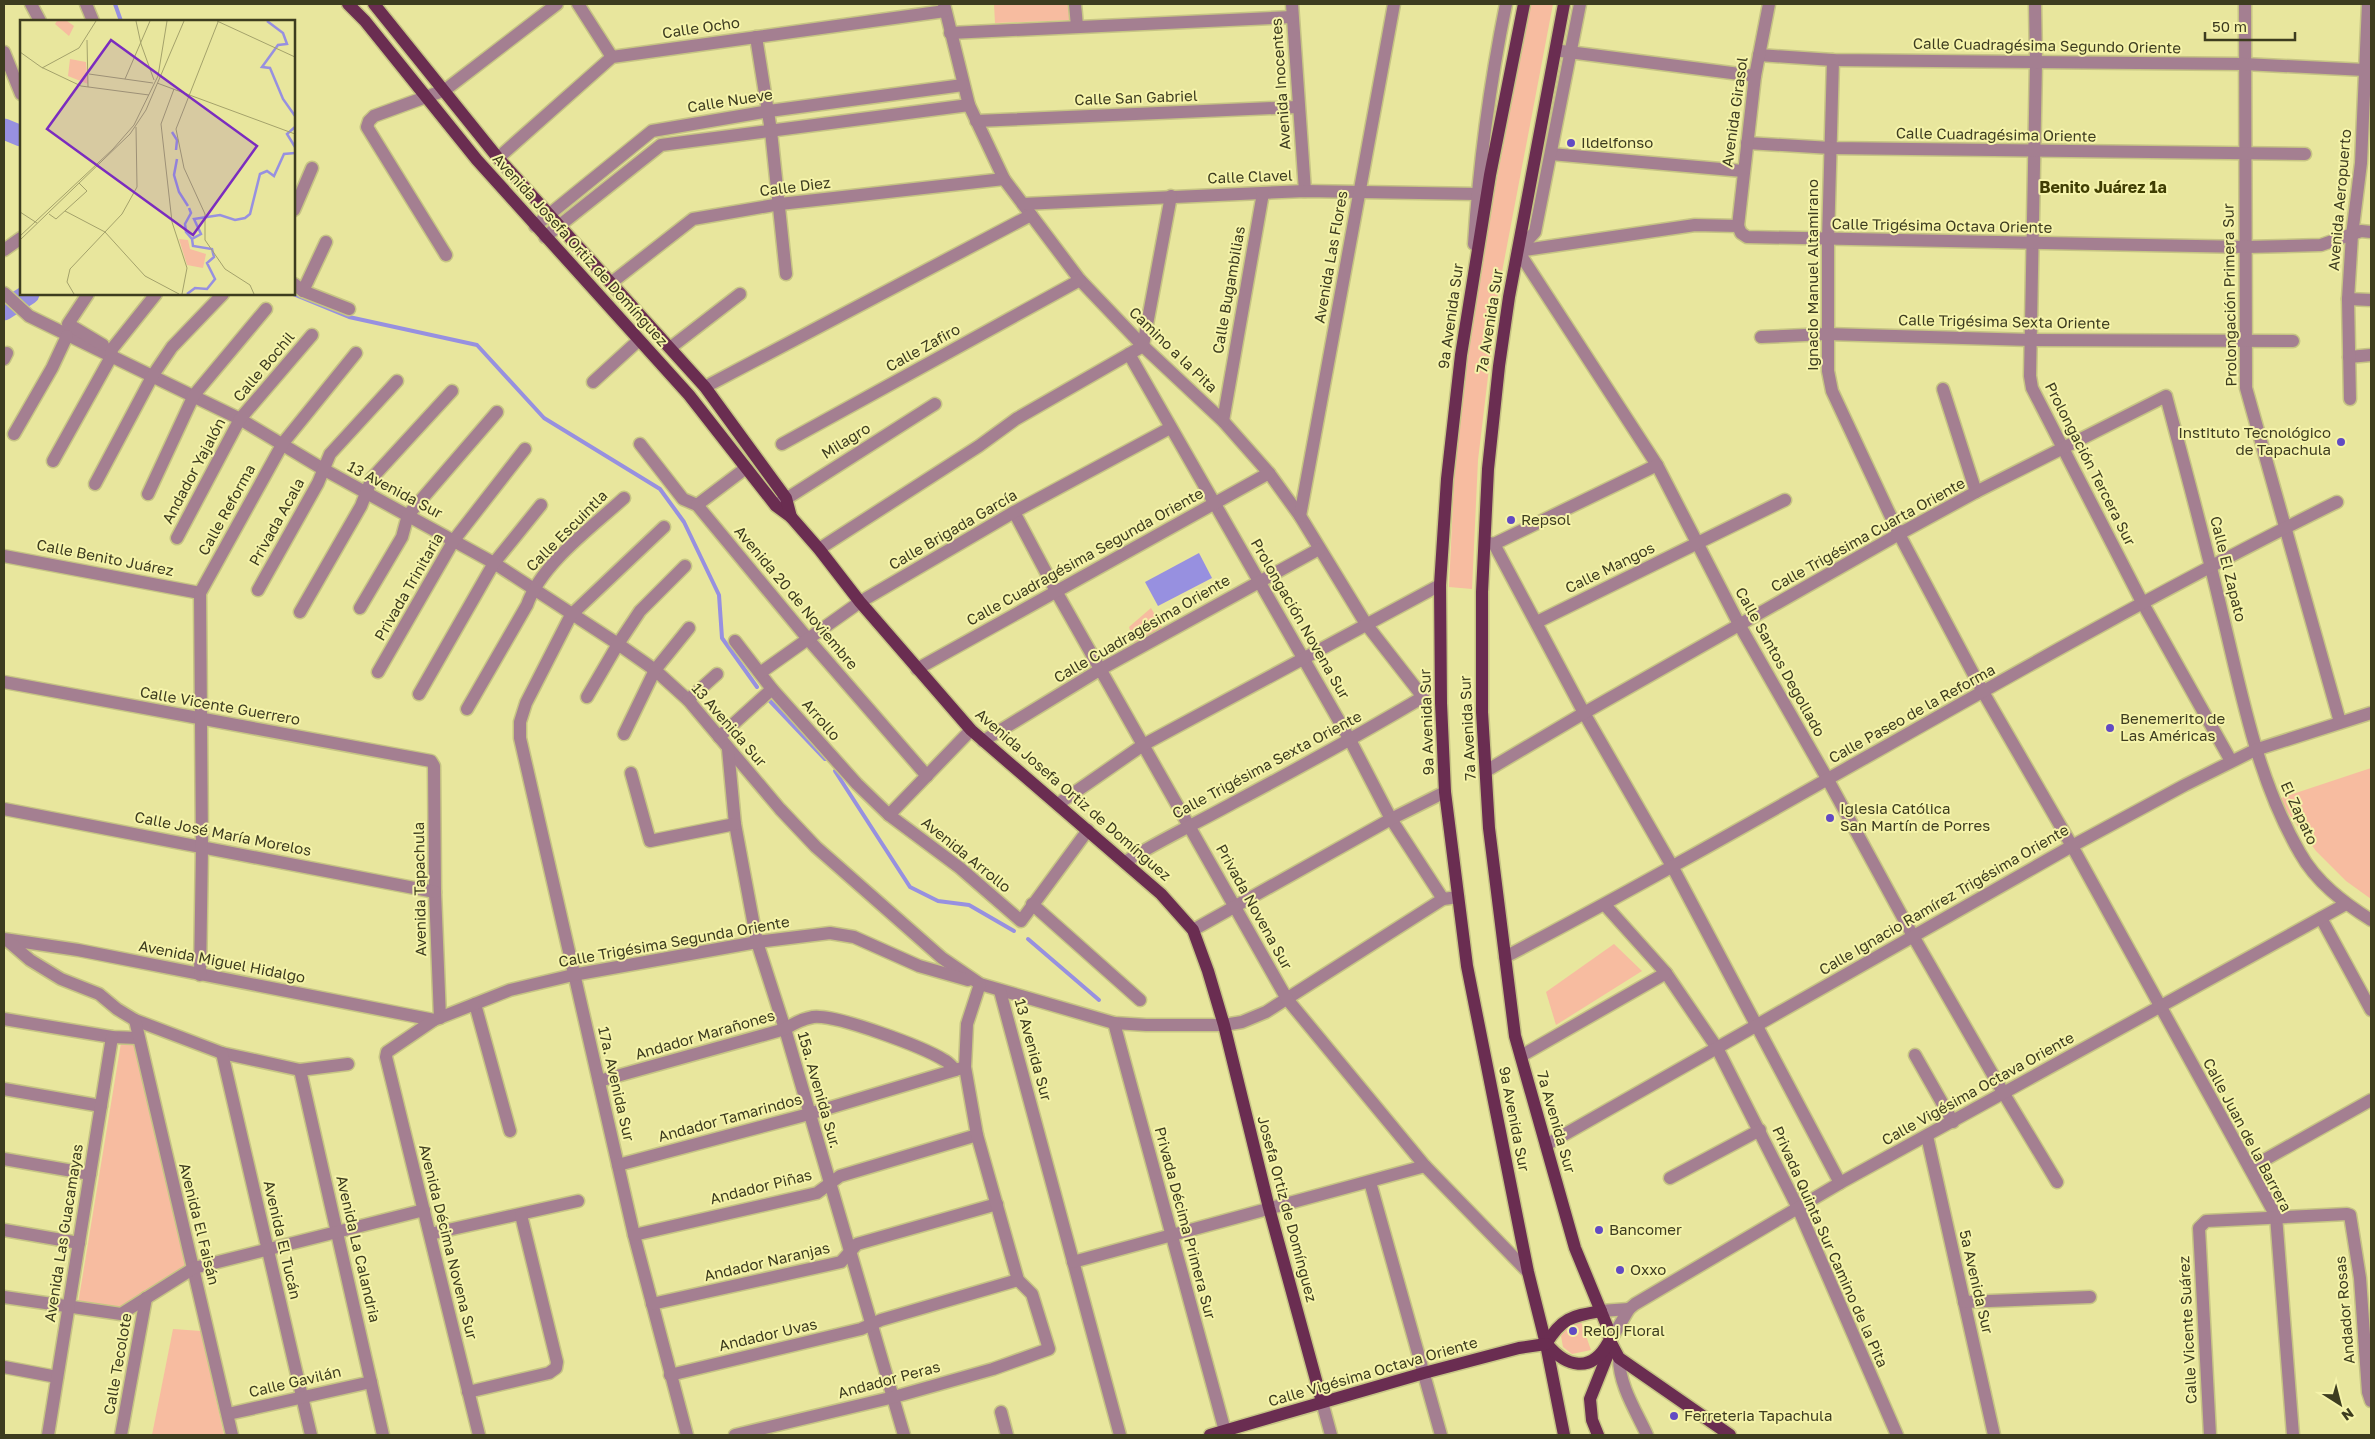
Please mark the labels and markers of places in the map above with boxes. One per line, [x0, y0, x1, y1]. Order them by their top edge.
place label: Ildelfonso [1581, 133, 1653, 151]
marker: Ildelfonso [1565, 137, 1577, 149]
place label: Instituto Tecnológico de Tapachula [2178, 423, 2331, 458]
marker: Instituto Tecnológico de Tapachula [2335, 436, 2347, 448]
place label: Repsol [1521, 510, 1571, 528]
marker: Repsol [1505, 514, 1517, 526]
place label: Benemerito de Las Américas [2120, 709, 2225, 744]
marker: Benemerito de Las Américas [2104, 722, 2116, 734]
place label: Iglesia Católica San Martín de Porres [1840, 799, 1990, 834]
marker: Iglesia Católica San Martín de Porres [1824, 812, 1836, 824]
place label: Bancomer [1609, 1220, 1682, 1238]
marker: Bancomer [1593, 1224, 1605, 1236]
place label: Oxxo [1630, 1260, 1666, 1278]
marker: Oxxo [1614, 1264, 1626, 1276]
place label: Reloj Floral [1583, 1321, 1665, 1339]
marker: Reloj Floral [1567, 1325, 1579, 1337]
place label: Ferreteria Tapachula [1684, 1406, 1832, 1424]
marker: Ferreteria Tapachula [1668, 1410, 1680, 1422]

